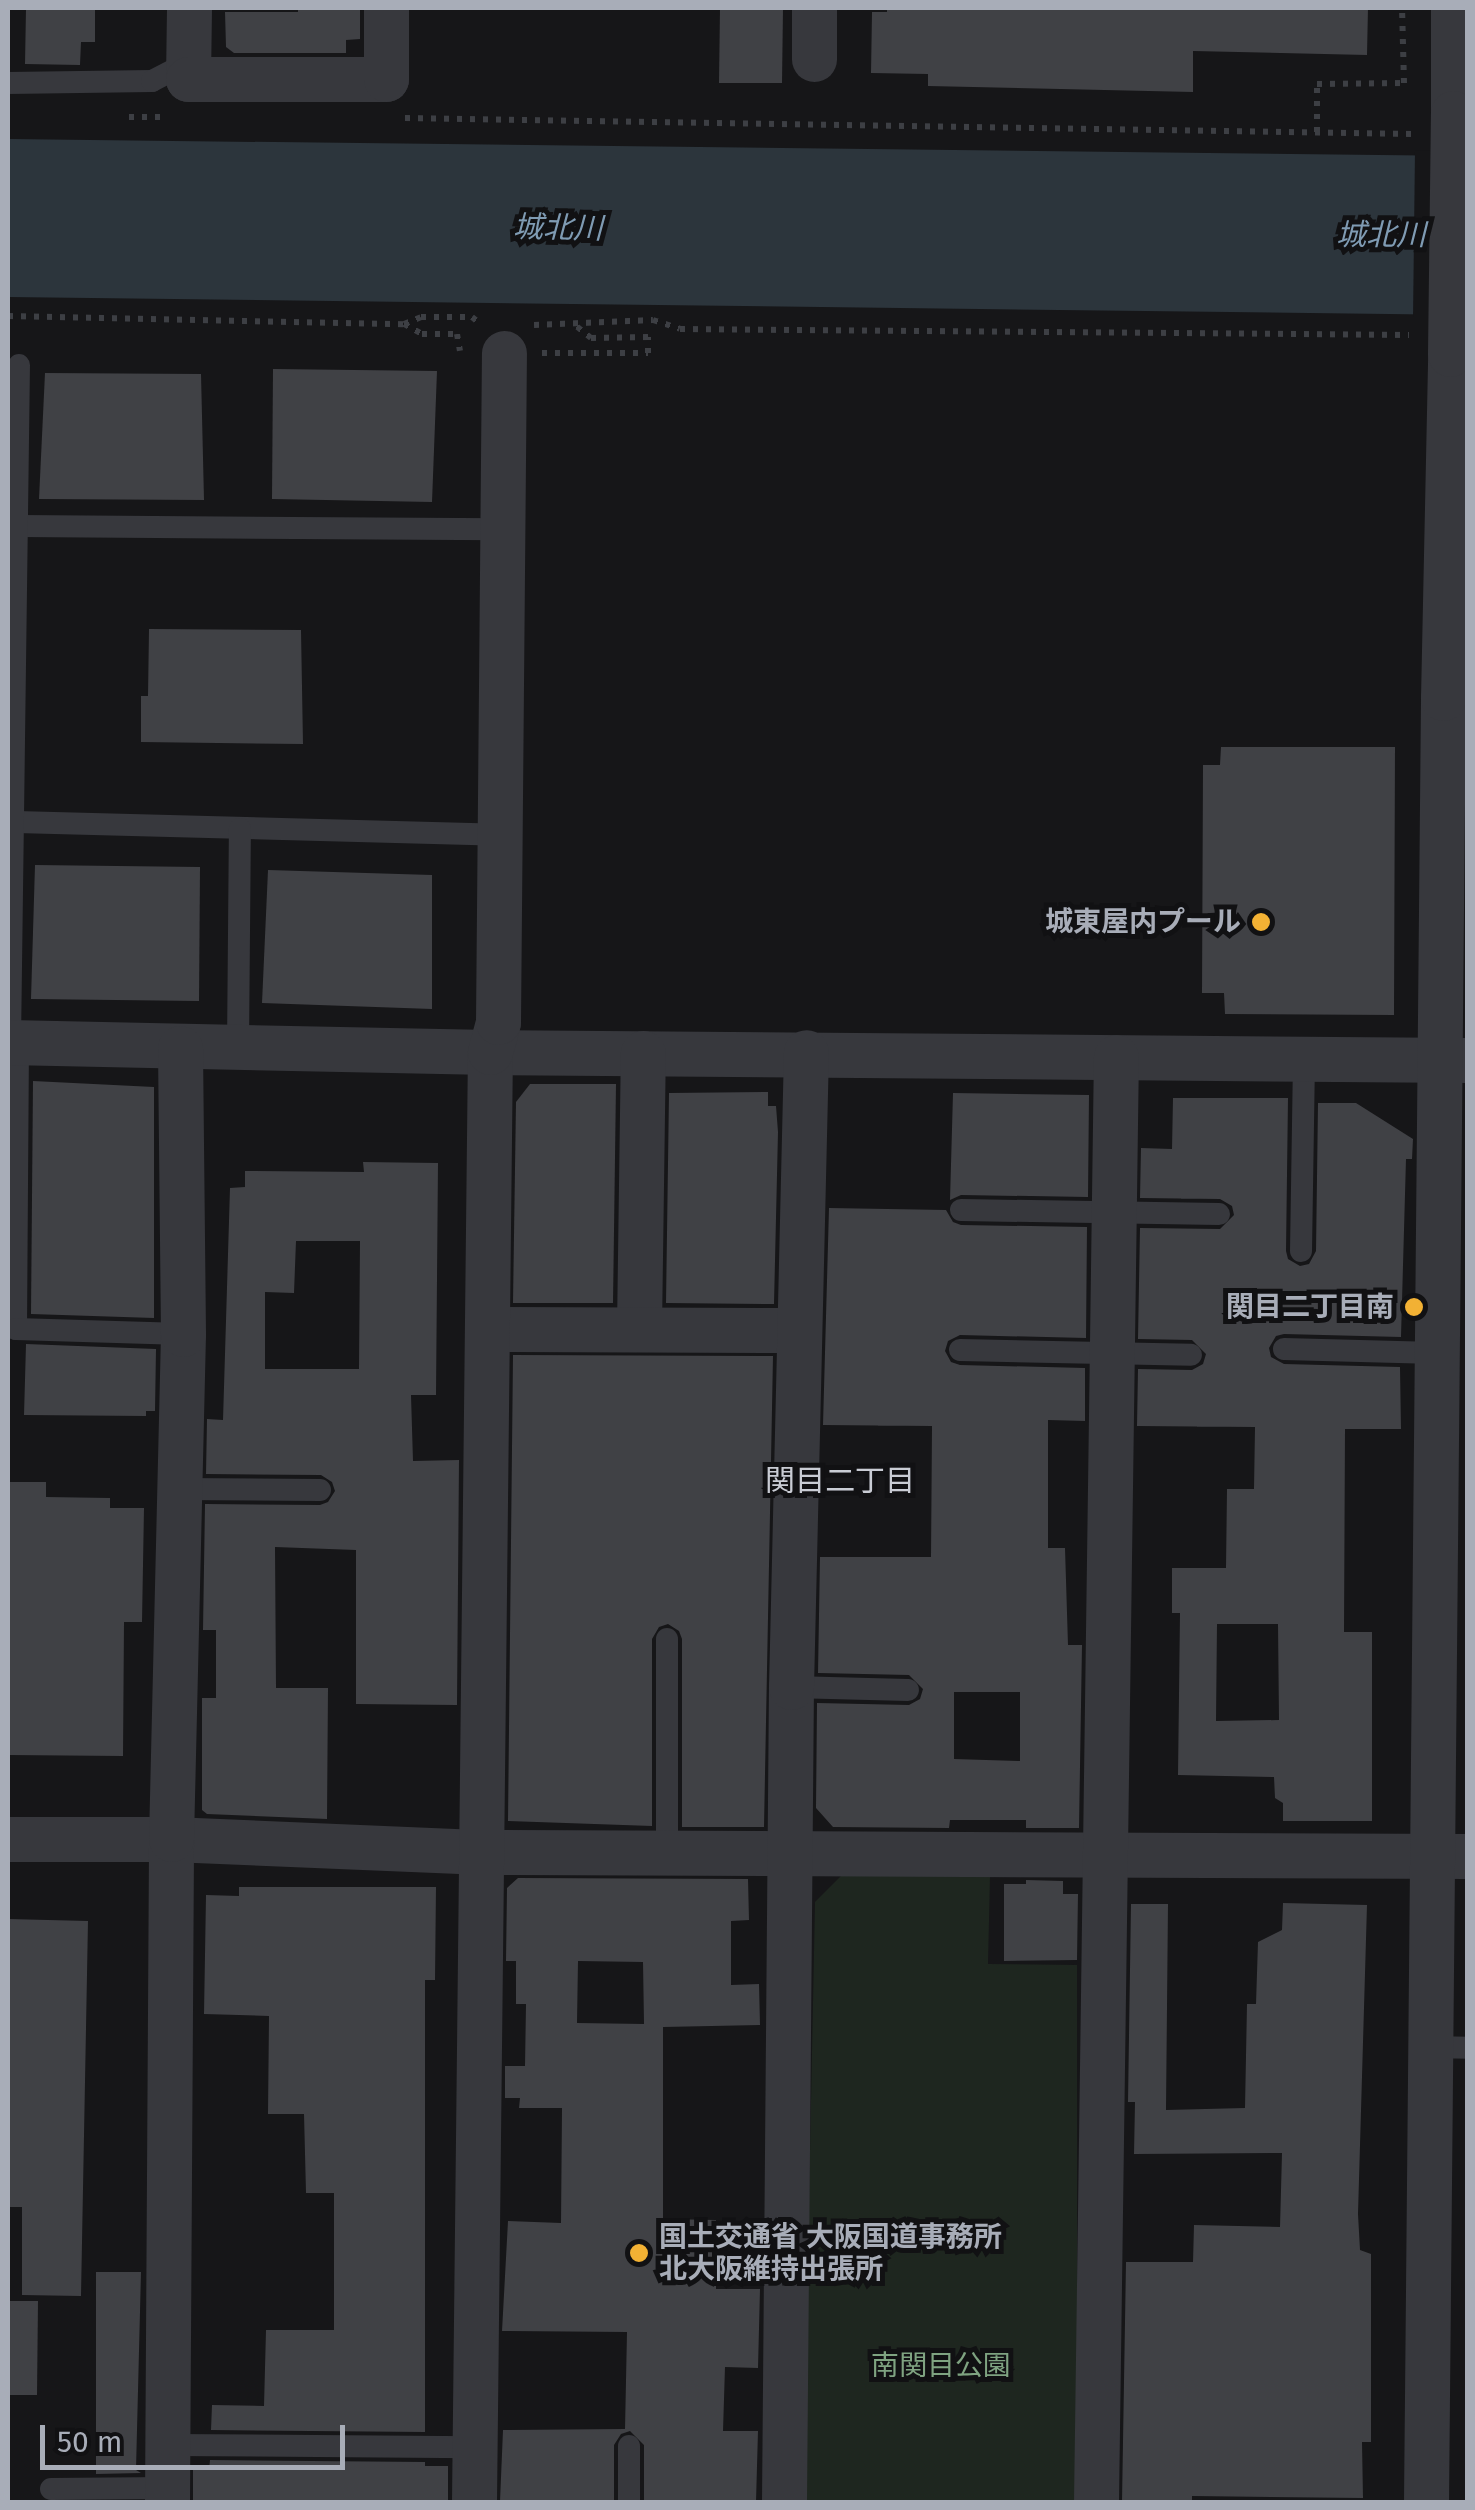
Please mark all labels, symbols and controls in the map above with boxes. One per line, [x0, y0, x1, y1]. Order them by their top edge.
water label: 城北川 [513, 209, 603, 247]
water label: 城北川 [1336, 217, 1426, 253]
place label: 城東屋内プール [1045, 905, 1241, 939]
marker: 城東屋内プール [1250, 911, 1272, 933]
place label: 関目二丁目南 [1226, 1290, 1394, 1324]
marker: 関目二丁目南 [1403, 1296, 1425, 1318]
district label: 関目二丁目 [765, 1463, 915, 1499]
place label: 国土交通省 大阪国道事務所 北大阪維持出張所 [659, 2220, 1002, 2286]
marker: 国土交通省 大阪国道事務所 北大阪維持出張所 [628, 2242, 650, 2264]
park label: 南関目公園 [871, 2349, 1011, 2383]
scale bar [45, 2405, 350, 2467]
text: 50 m [57, 2424, 122, 2460]

